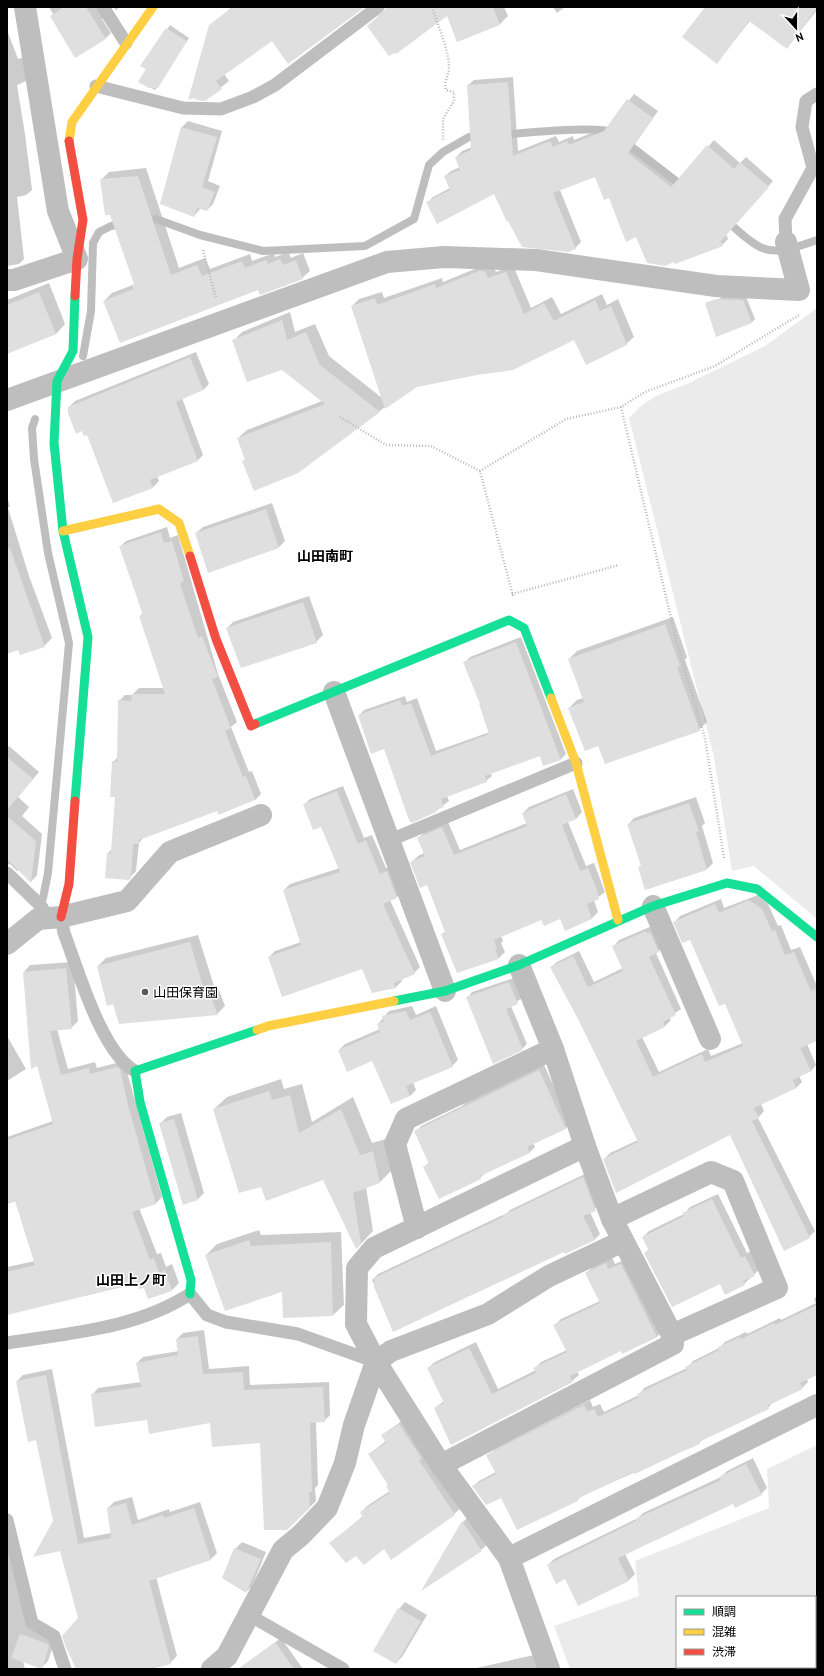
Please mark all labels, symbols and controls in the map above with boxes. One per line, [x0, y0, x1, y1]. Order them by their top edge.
north arrow [776, 8, 816, 48]
text: N [794, 30, 805, 45]
district label: 山田南町 [297, 547, 353, 565]
place label: 山田保育園 [153, 984, 218, 1001]
marker: 山田保育園 [140, 987, 150, 997]
district label: 山田上ノ町 [96, 1271, 166, 1289]
legend [676, 1596, 816, 1668]
text: 順調 [712, 1604, 736, 1619]
text: 混雑 [712, 1624, 736, 1639]
text: 渋滞 [712, 1644, 736, 1659]

